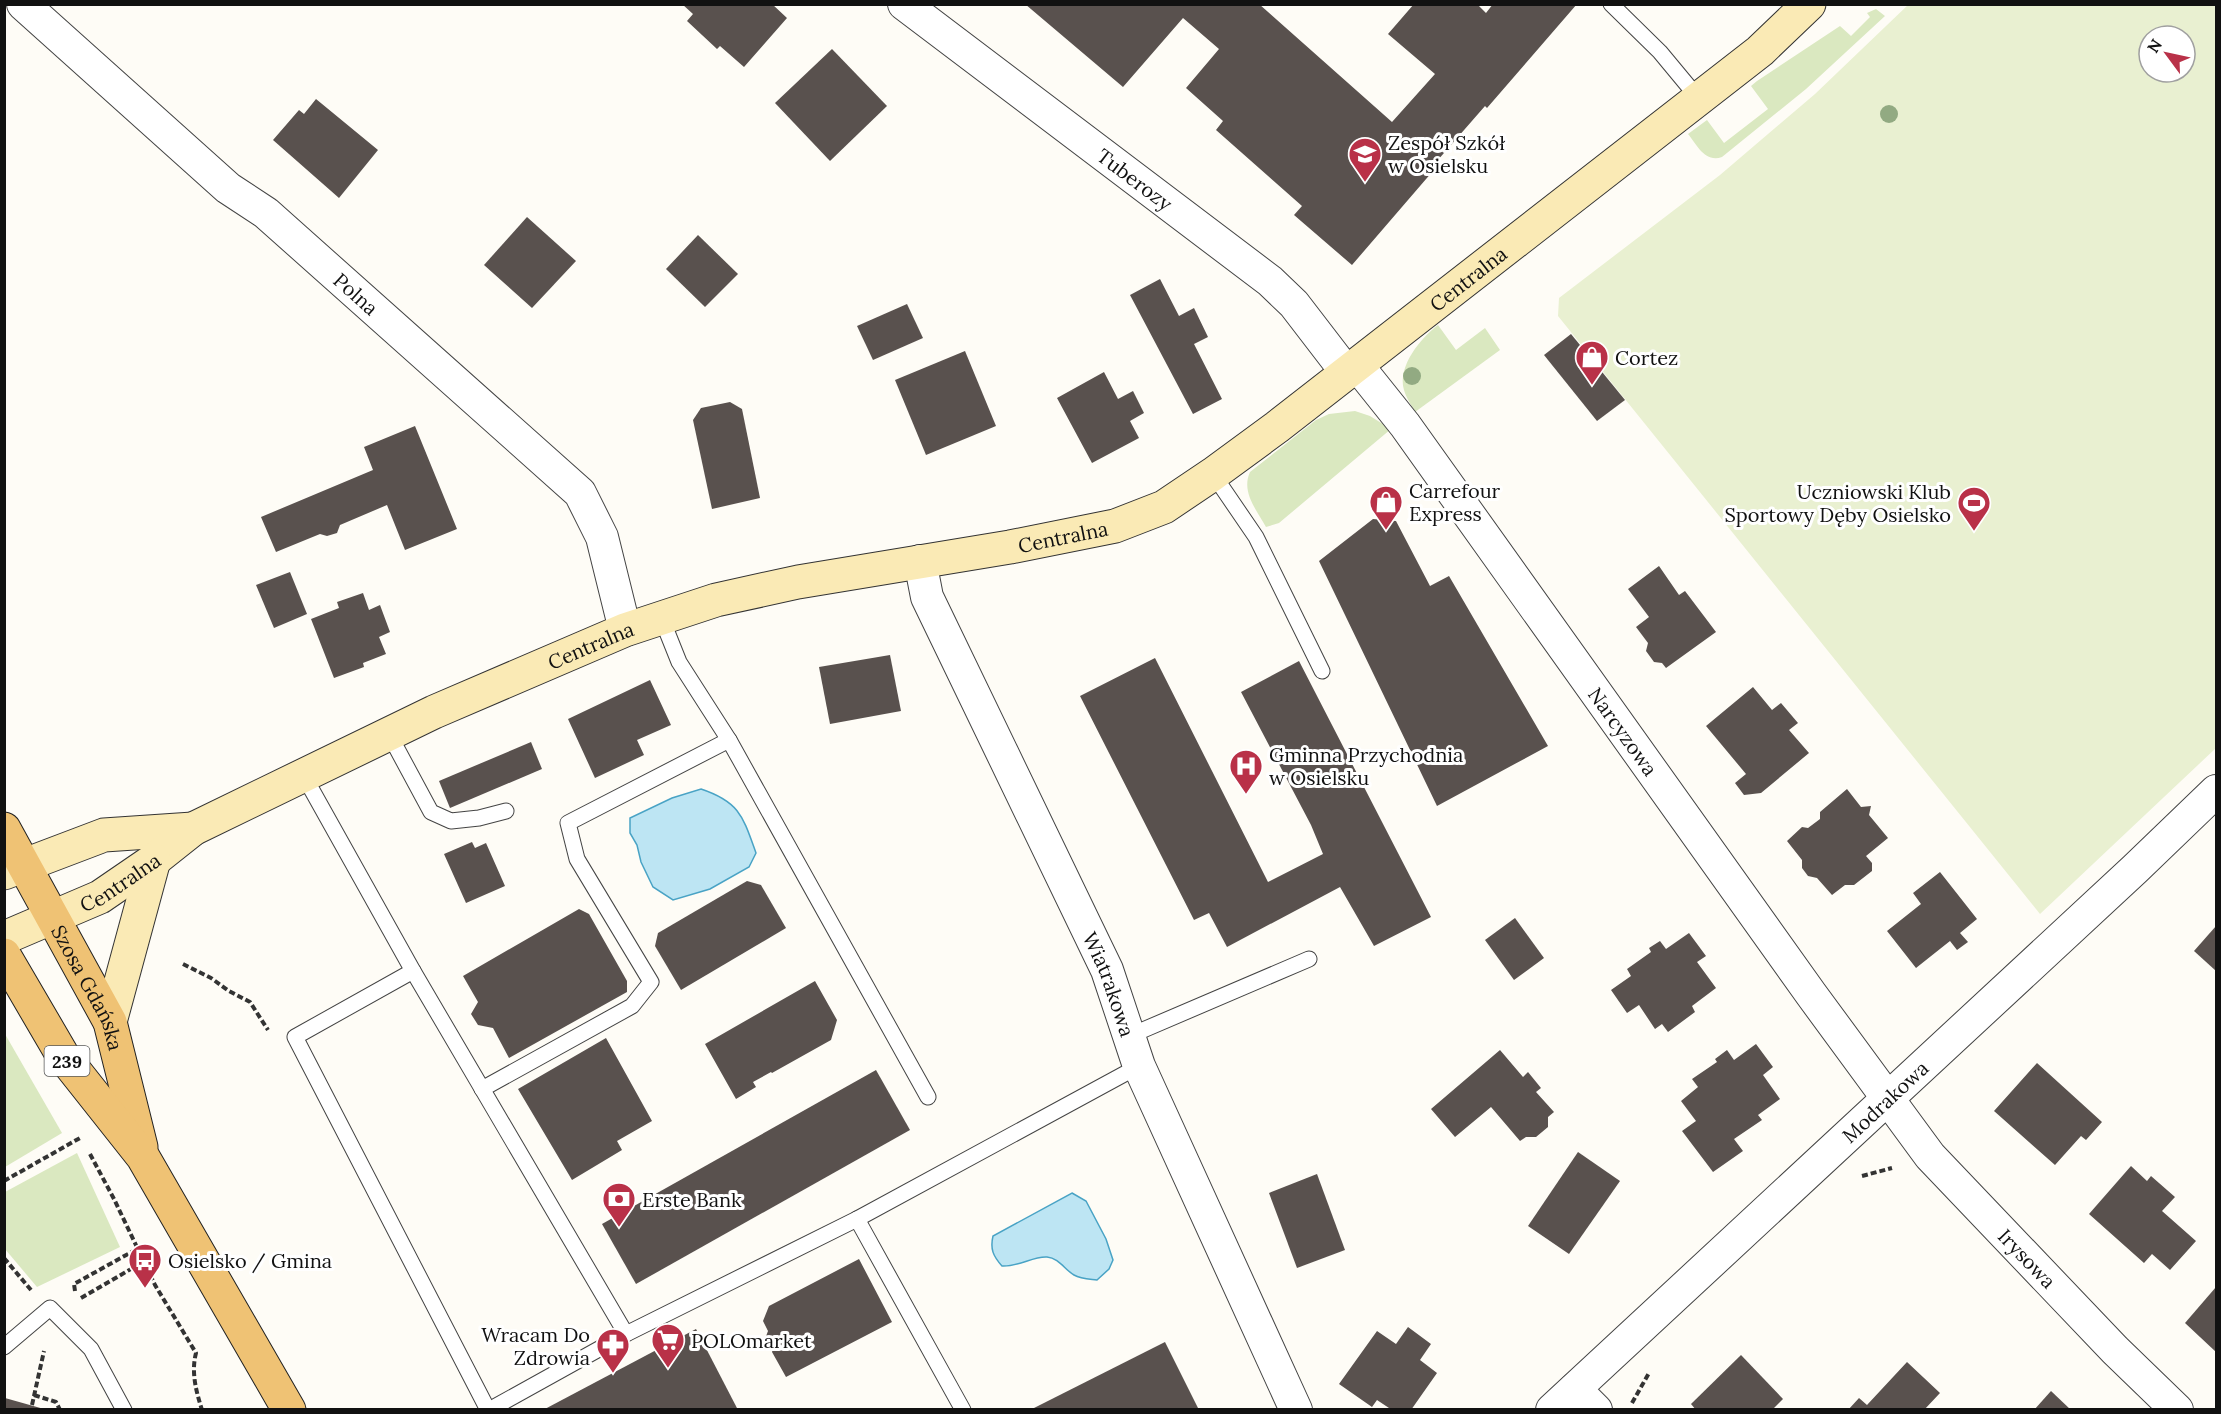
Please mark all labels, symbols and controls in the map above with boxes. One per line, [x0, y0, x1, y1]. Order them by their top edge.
north arrow [2137, 24, 2197, 84]
text: N [2143, 35, 2166, 56]
place label: Zespół Szkół w Osielsku [1388, 130, 1506, 178]
school or university icon: Zespół Szkół w Osielsku [1347, 136, 1383, 183]
street label: Tuberozy [1093, 142, 1178, 216]
street label: Centralna [1424, 241, 1512, 316]
street label: Polna [329, 267, 384, 320]
shop icon: Cortez [1574, 339, 1610, 386]
place label: Cortez [1615, 345, 1678, 370]
place label: Carrefour Express [1409, 478, 1501, 526]
place label: Uczniowski Klub Sportowy Dęby Osielsko [1725, 479, 1951, 527]
shop icon: Carrefour Express [1368, 484, 1404, 531]
sports icon: Uczniowski Klub Sportowy Dęby Osielsko [1956, 485, 1992, 532]
street label: Centralna [1016, 515, 1110, 558]
street label: Centralna [544, 616, 637, 674]
street label: Narcyzowa [1583, 682, 1664, 780]
place label: Gminna Przychodnia w Osielsku [1269, 742, 1463, 790]
hospital icon: Gminna Przychodnia w Osielsku [1228, 748, 1264, 795]
street label: Centralna [76, 847, 165, 917]
street label: Szosa Gdańska [46, 920, 129, 1053]
street label: Wiatrakowa [1078, 928, 1141, 1040]
road number: 239 [44, 1046, 90, 1076]
street label: Modrakowa [1836, 1055, 1933, 1147]
bank icon: Erste Bank [601, 1181, 637, 1228]
place label: Erste Bank [642, 1187, 742, 1212]
street label: Irysowa [1993, 1223, 2062, 1293]
bus stop icon: Osielsko / Gmina [127, 1242, 163, 1289]
place label: Osielsko / Gmina [168, 1248, 332, 1274]
place label: Wracam Do Zdrowia [481, 1322, 590, 1370]
supermarket icon: POLOmarket [650, 1322, 686, 1369]
pharmacy icon: Wracam Do Zdrowia [595, 1327, 631, 1374]
place label: POLOmarket [691, 1328, 812, 1353]

